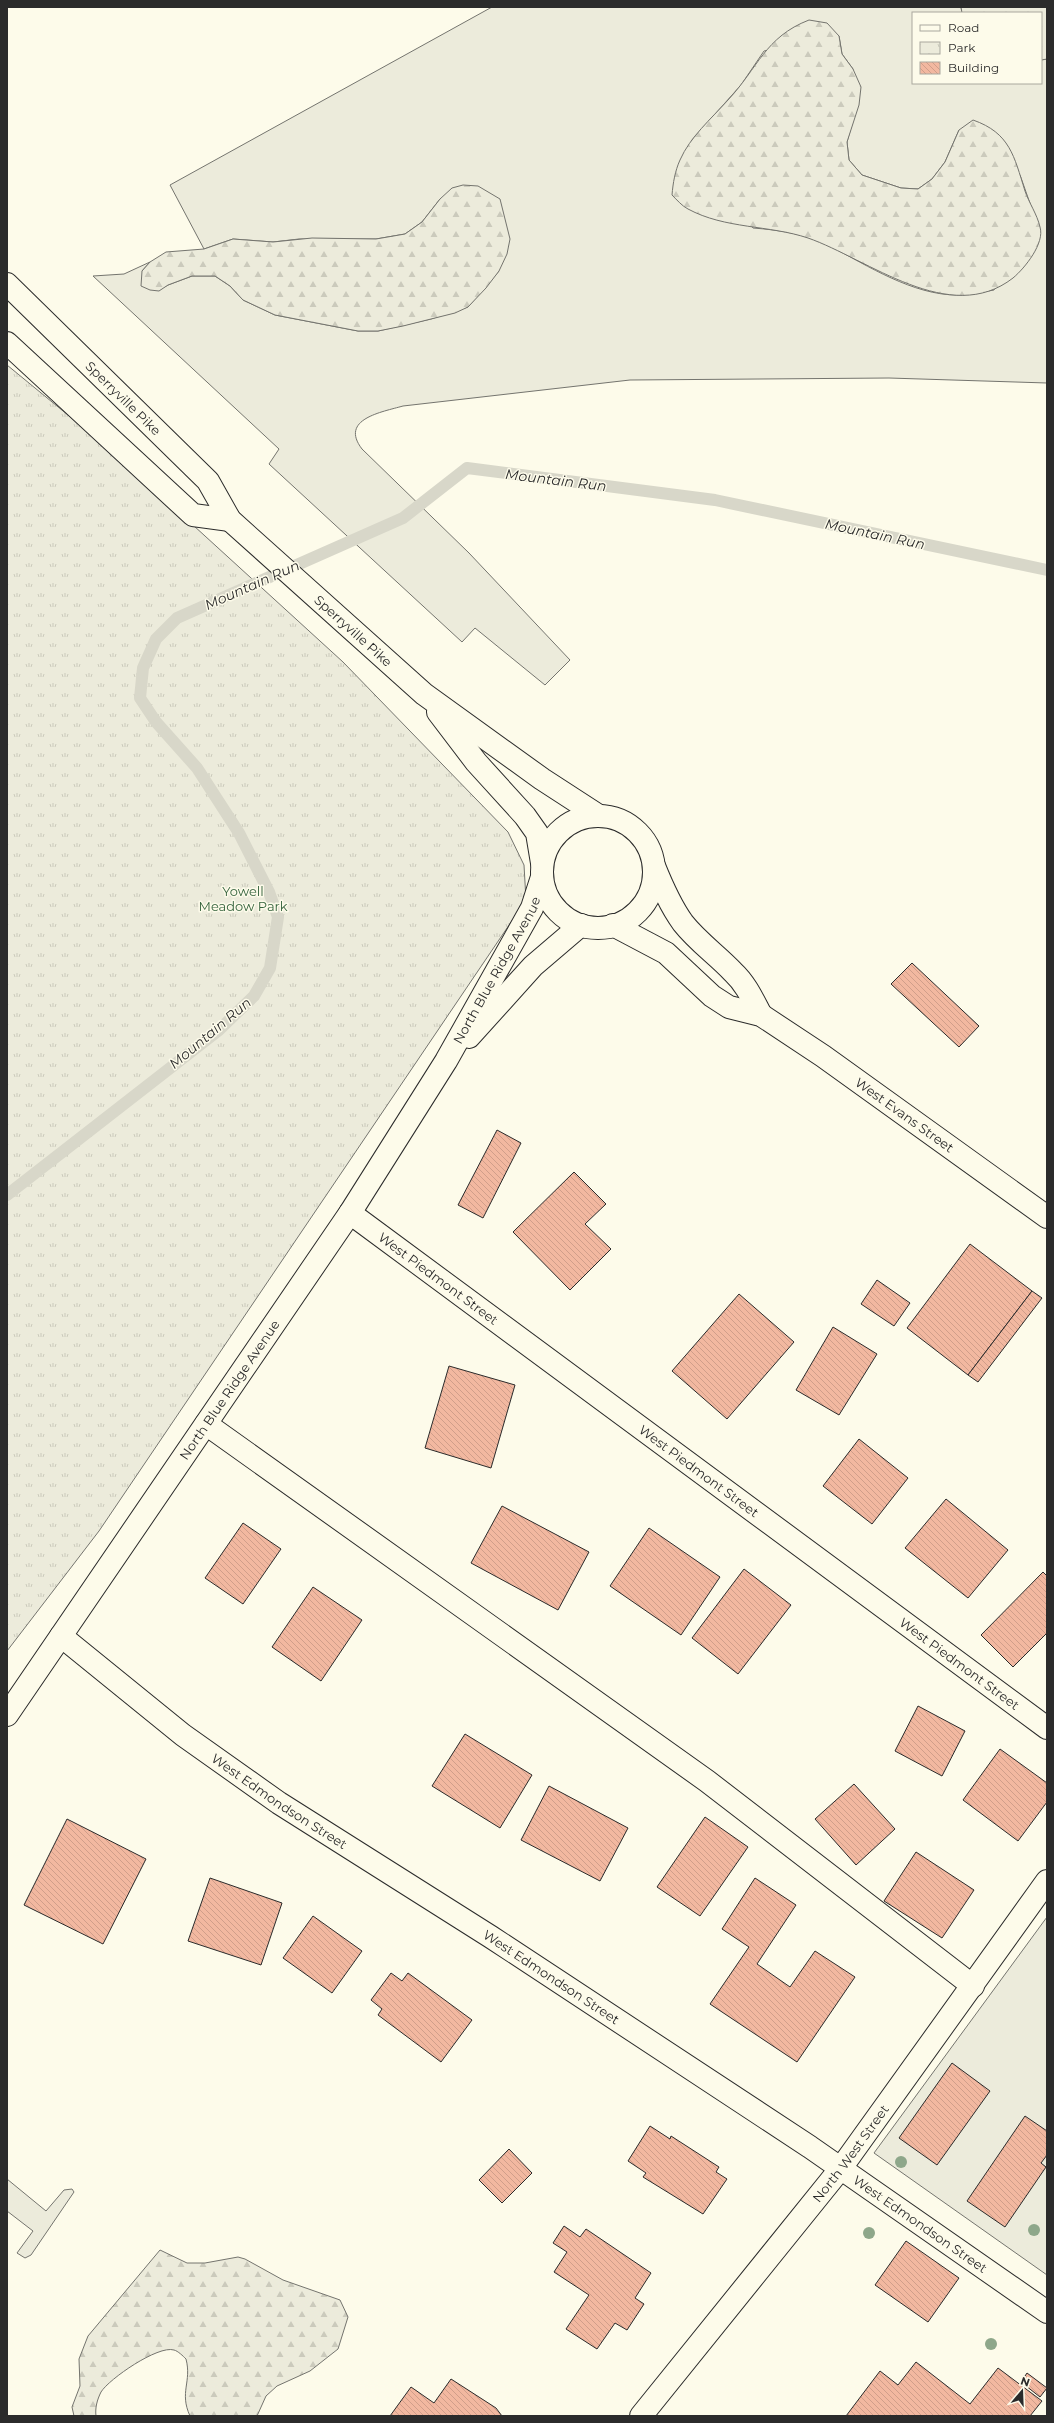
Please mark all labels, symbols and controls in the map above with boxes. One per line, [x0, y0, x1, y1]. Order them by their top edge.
legend [912, 12, 1042, 84]
text: Road [948, 20, 979, 35]
text: Park [948, 40, 976, 55]
text: Building [948, 60, 999, 75]
street label: Sperryville Pike [82, 358, 164, 439]
water label: Mountain Run [504, 465, 608, 495]
water label: Mountain Run [823, 515, 927, 553]
water label: Mountain Run [202, 556, 302, 614]
street label: Sperryville Pike [311, 592, 396, 670]
park label: Yowell Meadow Park [198, 883, 288, 914]
street label: North Blue Ridge Avenue [449, 894, 543, 1046]
water label: Mountain Run [165, 993, 255, 1073]
street label: West Evans Street [852, 1074, 957, 1155]
street label: West Piedmont Street [375, 1229, 502, 1328]
street label: North Blue Ridge Avenue [176, 1317, 283, 1463]
street label: West Piedmont Street [636, 1421, 762, 1520]
street label: West Piedmont Street [897, 1614, 1023, 1713]
street label: West Edmondson Street [209, 1750, 350, 1852]
street label: West Edmondson Street [480, 1926, 623, 2027]
street label: North West Street [809, 2101, 892, 2205]
street label: West Edmondson Street [850, 2172, 991, 2276]
north arrow [1002, 2371, 1042, 2411]
text: N [1019, 2373, 1032, 2390]

